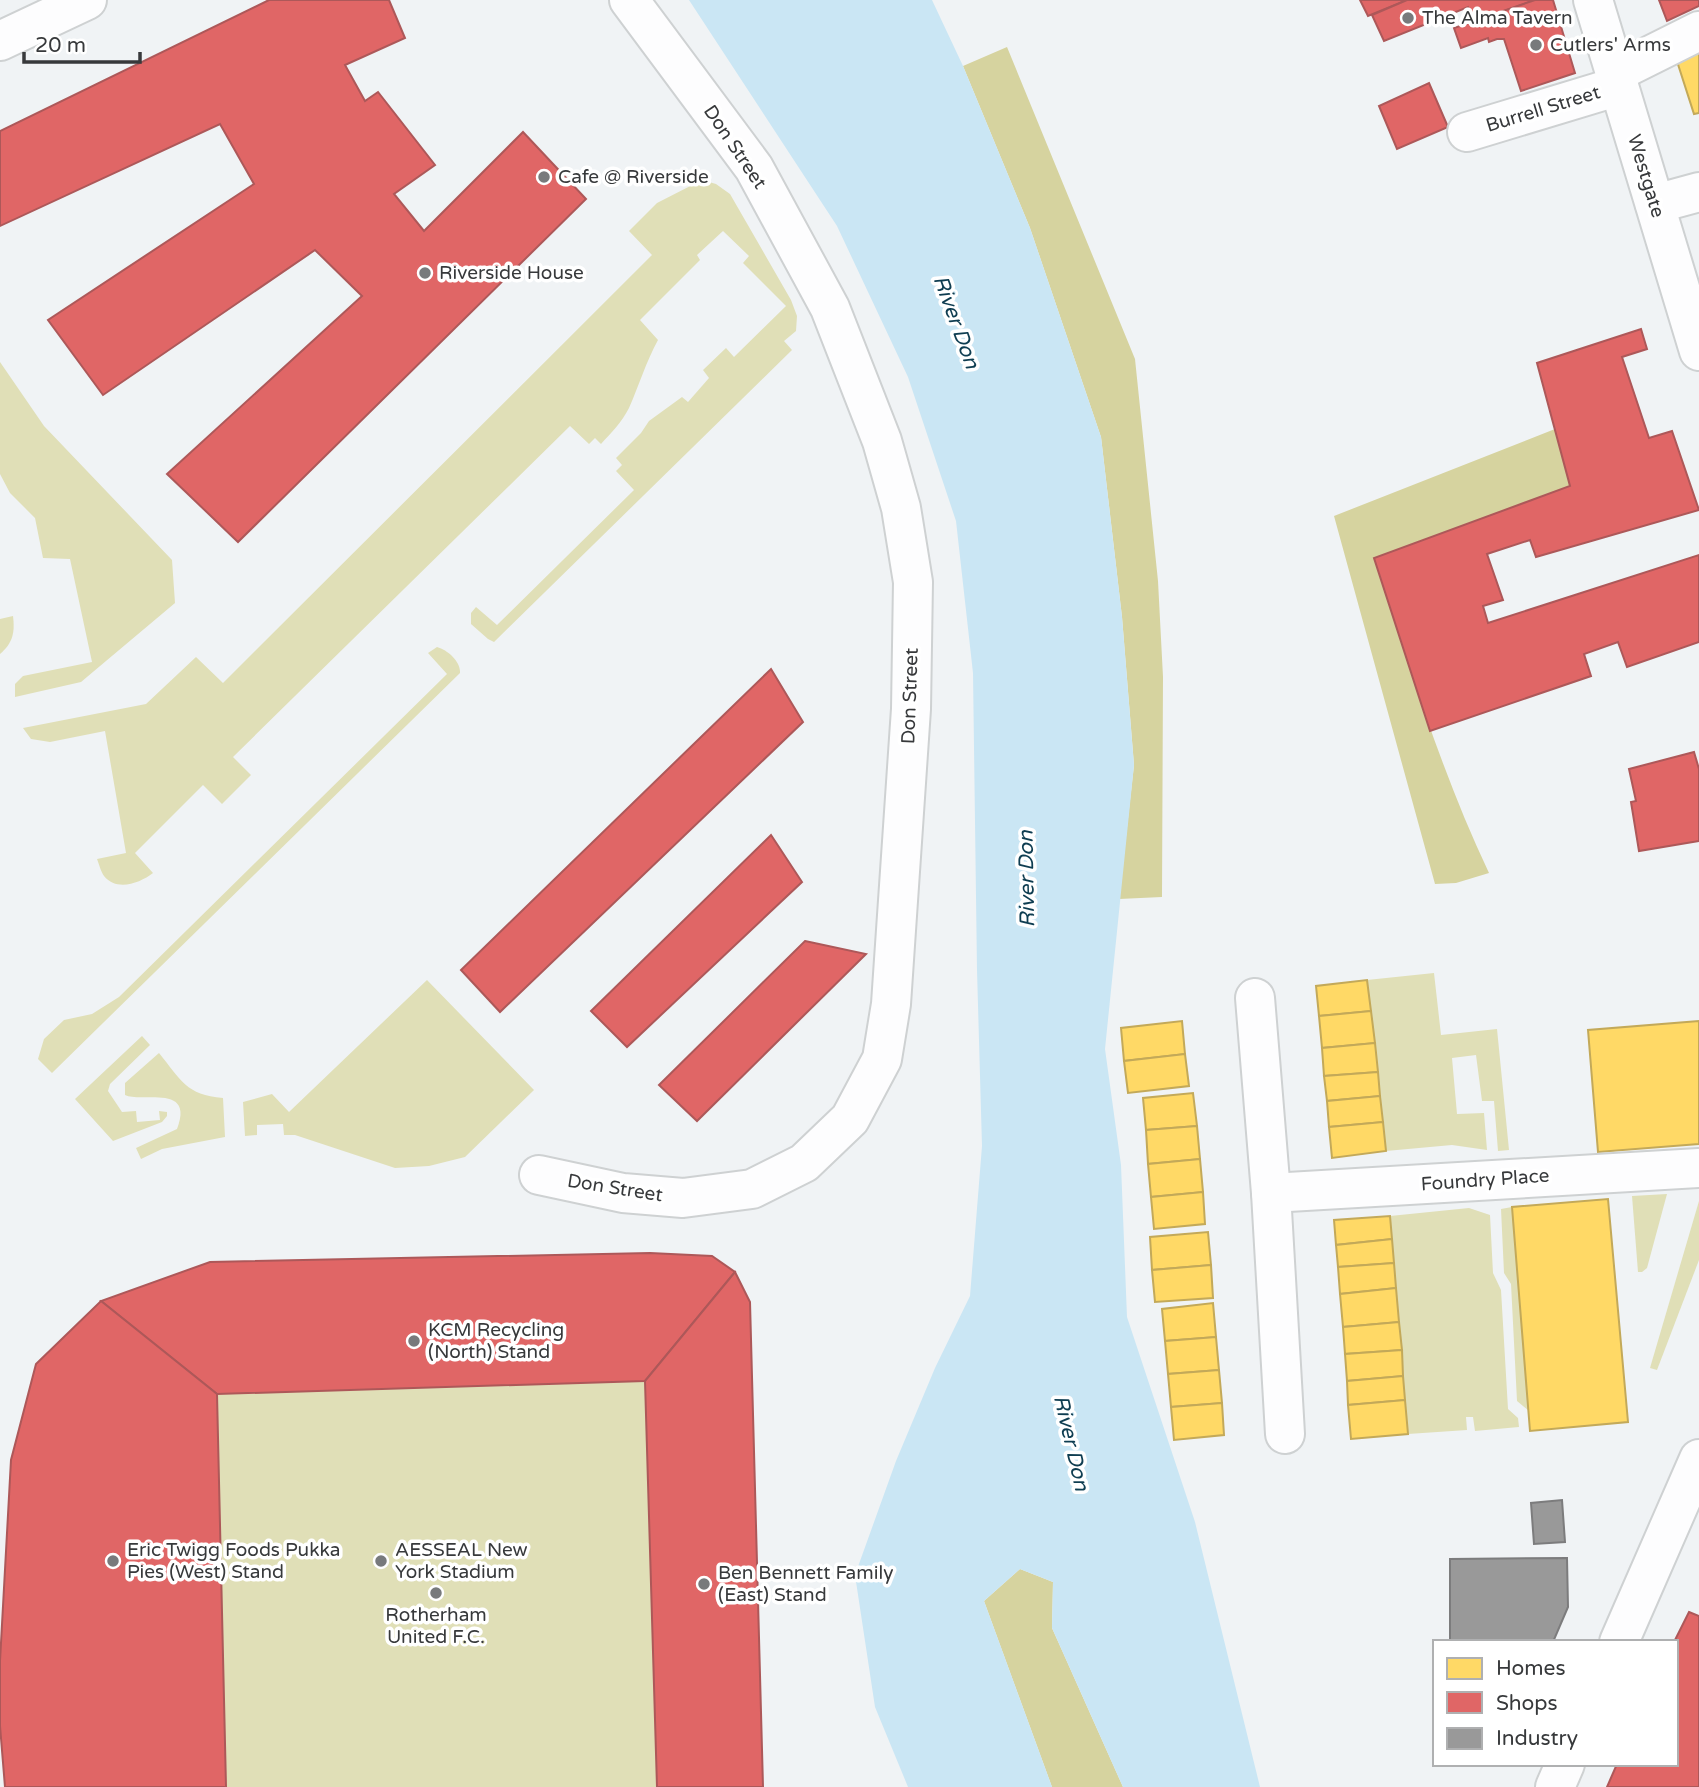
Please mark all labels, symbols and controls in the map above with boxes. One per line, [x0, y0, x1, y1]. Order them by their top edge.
place label: The Alma Tavern [1422, 7, 1573, 29]
marker: The Alma Tavern [1400, 10, 1416, 26]
scale bar [24, 21, 140, 65]
text: 20 m [35, 33, 86, 58]
place label: Cutlers' Arms [1550, 34, 1671, 56]
marker: Cutlers' Arms [1528, 37, 1544, 53]
street label: Burrell Street [1483, 81, 1603, 137]
street label: Don Street [699, 101, 771, 193]
street label: Westgate [1623, 132, 1669, 220]
place label: Cafe @ Riverside [558, 166, 709, 188]
marker: Cafe @ Riverside [536, 169, 552, 185]
place label: Riverside House [439, 262, 584, 284]
marker: Riverside House [417, 265, 433, 281]
water label: River Don [928, 272, 985, 373]
street label: Don Street [897, 648, 923, 744]
water label: River Don [1014, 829, 1040, 928]
street label: Foundry Place [1420, 1165, 1550, 1195]
street label: Don Street [566, 1170, 664, 1206]
place label: KCM Recycling (North) Stand [428, 1319, 564, 1363]
marker: KCM Recycling (North) Stand [406, 1333, 422, 1349]
water label: River Don [1048, 1393, 1094, 1494]
place label: Eric Twigg Foods Pukka Pies (West) Stand [127, 1539, 340, 1583]
place label: AESSEAL New York Stadium [395, 1539, 528, 1583]
marker: Eric Twigg Foods Pukka Pies (West) Stand [105, 1553, 121, 1569]
marker: AESSEAL New York Stadium [373, 1553, 389, 1569]
place label: Ben Bennett Family (East) Stand [718, 1562, 893, 1606]
marker: Ben Bennett Family (East) Stand [696, 1576, 712, 1592]
marker: Rotherham United F.C. [428, 1585, 444, 1601]
place label: Rotherham United F.C. [385, 1604, 487, 1648]
legend [1433, 1640, 1678, 1766]
text: Homes [1496, 1656, 1566, 1681]
text: Shops [1496, 1691, 1558, 1716]
text: Industry [1496, 1726, 1578, 1751]

